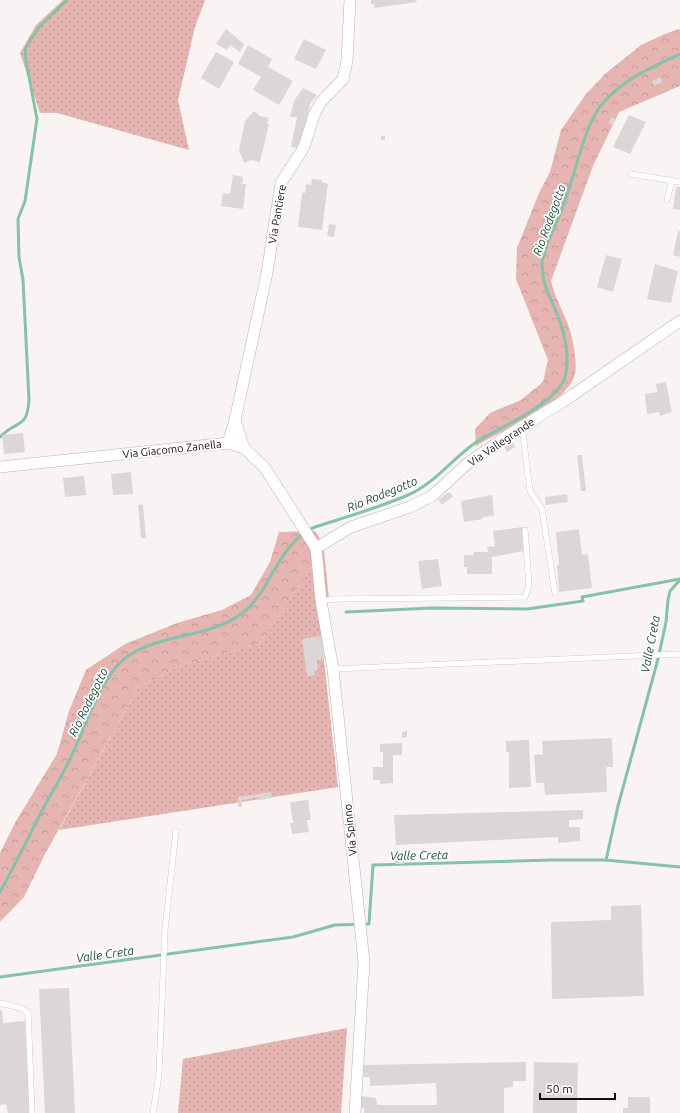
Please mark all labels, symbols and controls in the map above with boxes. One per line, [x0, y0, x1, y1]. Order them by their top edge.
water label: Rio Rodegotto [530, 182, 568, 257]
street label: Via Pantiere [266, 183, 288, 245]
street label: Via Vallegrande [466, 415, 536, 469]
street label: Via Giacomo Zanella [122, 438, 222, 460]
water label: Rio Rodegotto [345, 474, 420, 514]
water label: Valle Creta [638, 614, 662, 674]
water label: Rio Rodegotto [66, 665, 110, 738]
street label: Via Spinno [341, 803, 359, 857]
water label: Valle Creta [390, 848, 449, 862]
water label: Valle Creta [75, 943, 135, 964]
scale bar [540, 1075, 615, 1101]
text: 50 m [546, 1082, 573, 1095]

